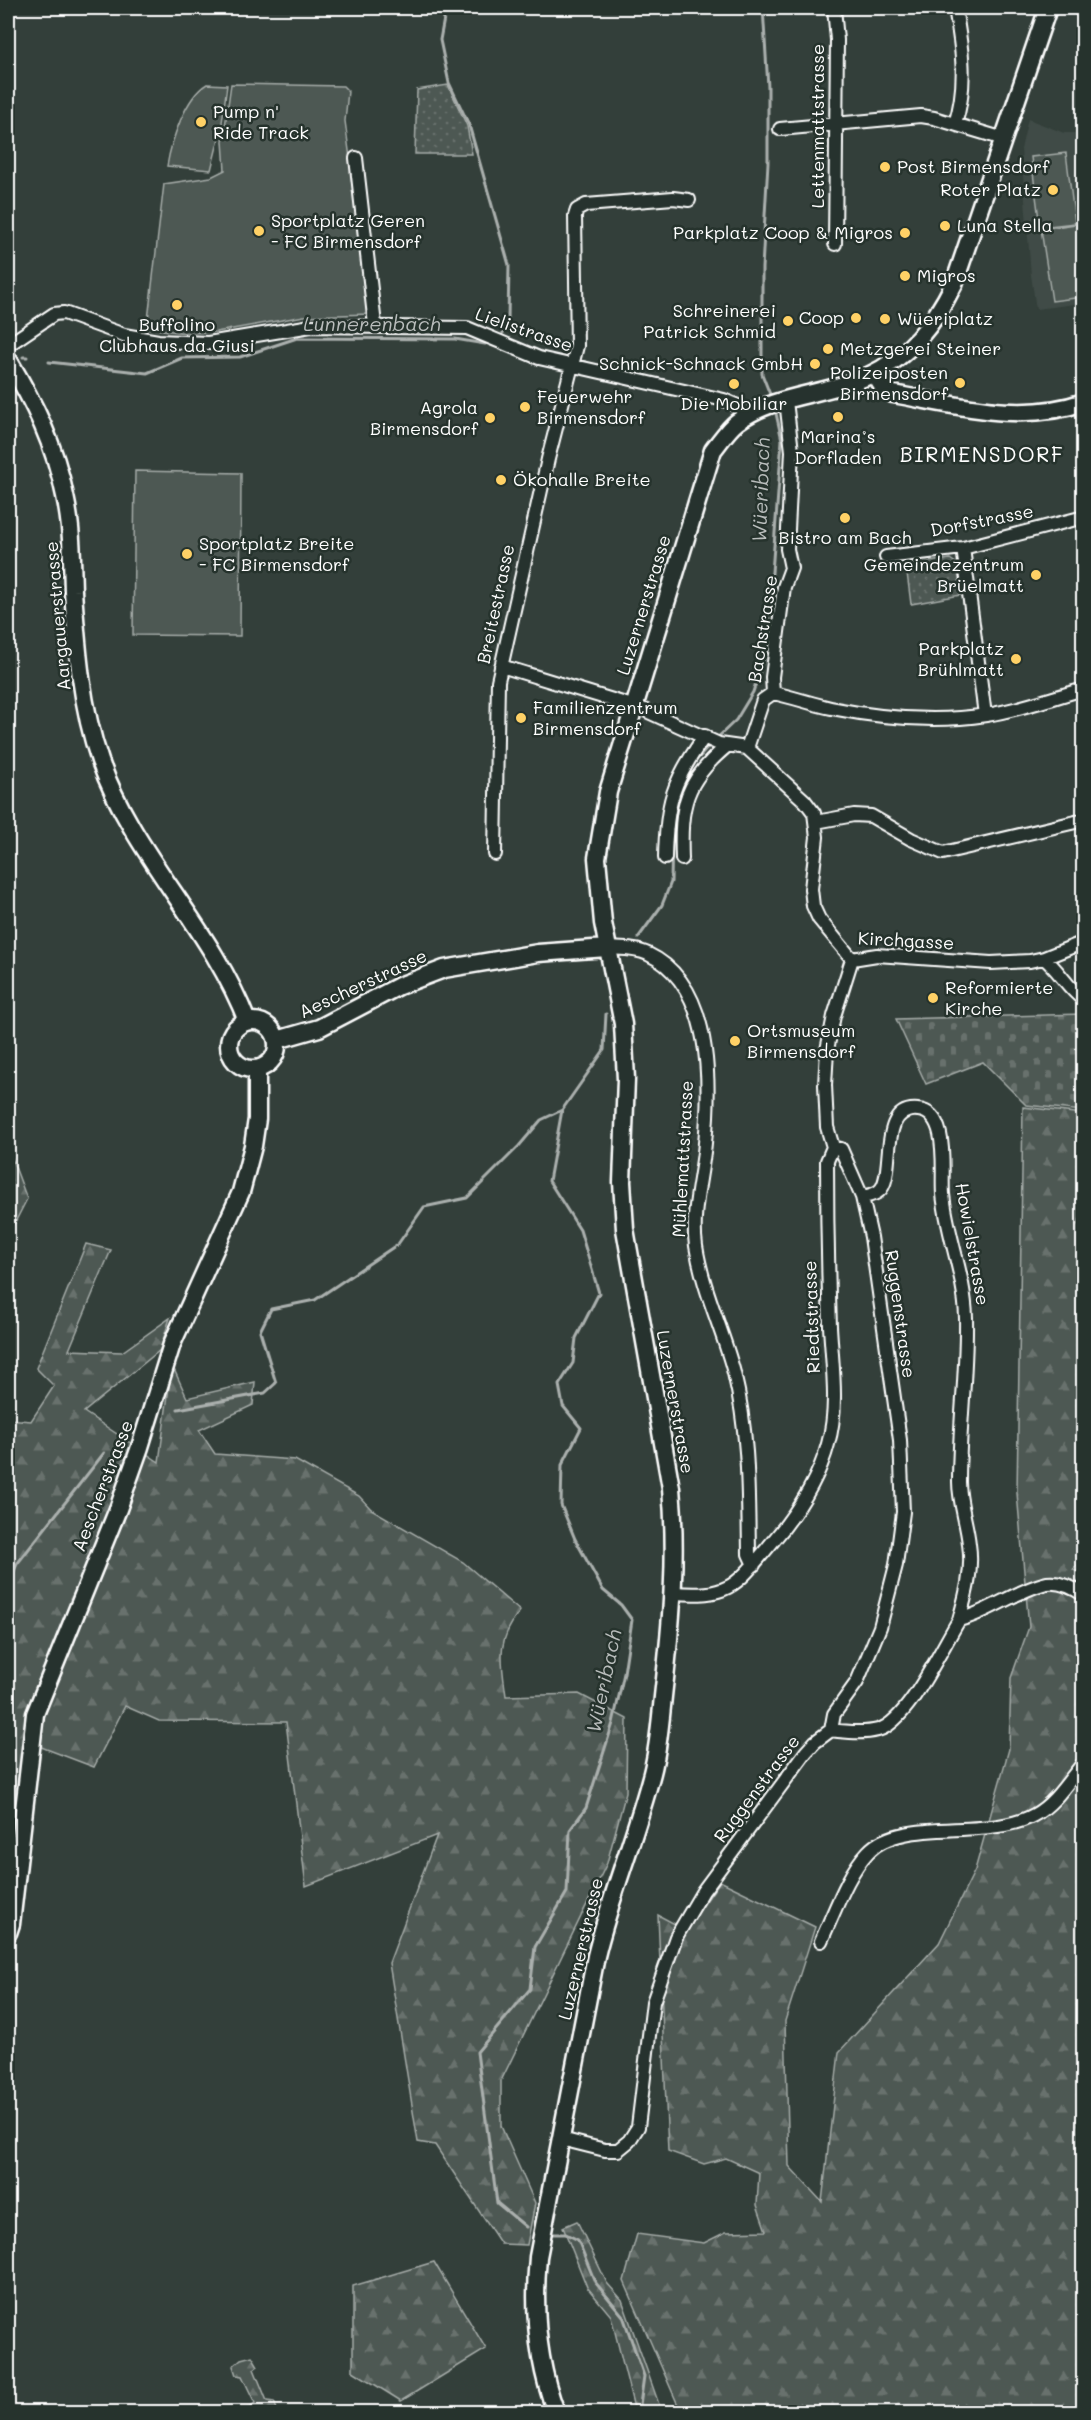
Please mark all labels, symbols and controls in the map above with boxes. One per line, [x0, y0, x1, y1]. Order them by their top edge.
street label: Lettenmattstrasse [805, 44, 829, 208]
place label: Pump n' Ride Track [213, 99, 309, 144]
marker: Pump n' Ride Track [194, 115, 208, 129]
place label: Post Birmensdorf [897, 154, 1050, 178]
marker: Post Birmensdorf [878, 160, 892, 174]
place label: Roter Platz [940, 177, 1041, 201]
marker: Roter Platz [1046, 183, 1060, 197]
place label: Sportplatz Geren - FC Birmensdorf [271, 208, 425, 253]
place label: Luna Stella [957, 213, 1053, 237]
marker: Luna Stella [938, 219, 952, 233]
place label: Parkplatz Coop & Migros [673, 220, 893, 244]
marker: Sportplatz Geren - FC Birmensdorf [252, 224, 266, 238]
marker: Parkplatz Coop & Migros [898, 226, 912, 240]
place label: Migros [917, 263, 976, 287]
marker: Migros [898, 269, 912, 283]
marker: Buffolino Clubhaus da Giusi [170, 298, 184, 312]
place label: Schreinerei Patrick Schmid [643, 298, 776, 343]
street label: Lielistrasse [472, 301, 576, 357]
place label: Coop [799, 305, 844, 329]
place label: Wüeriplatz [897, 306, 993, 330]
water label: Lunnerenbach [303, 310, 441, 336]
marker: Coop [849, 311, 863, 325]
place label: Buffolino Clubhaus da Giusi [99, 312, 255, 357]
marker: Wüeriplatz [878, 312, 892, 326]
marker: Schreinerei Patrick Schmid [781, 314, 795, 328]
place label: Metzgerei Steiner [840, 336, 1001, 360]
marker: Metzgerei Steiner [821, 342, 835, 356]
place label: Schnick-Schnack GmbH [599, 351, 803, 375]
marker: Schnick-Schnack GmbH [808, 357, 822, 371]
place label: Polizeiposten Birmensdorf [830, 360, 949, 405]
marker: Polizeiposten Birmensdorf [953, 376, 967, 390]
marker: Die Mobiliar [727, 377, 741, 391]
place label: Feuerwehr Birmensdorf [537, 384, 646, 429]
place label: Die Mobiliar [680, 391, 788, 415]
place label: Agrola Birmensdorf [370, 395, 479, 440]
marker: Feuerwehr Birmensdorf [518, 400, 532, 414]
marker: Marina’s Dorfladen [831, 410, 845, 424]
marker: Agrola Birmensdorf [483, 411, 497, 425]
place label: Marina’s Dorfladen [794, 424, 882, 469]
water label: Wüeribach [745, 437, 775, 543]
district label: BIRMENSDORF [900, 440, 1064, 467]
place label: Ökohalle Breite [513, 467, 651, 491]
marker: Ökohalle Breite [494, 473, 508, 487]
street label: Dorfstrasse [928, 498, 1035, 542]
marker: Bistro am Bach [838, 511, 852, 525]
place label: Bistro am Bach [778, 525, 912, 549]
place label: Sportplatz Breite - FC Birmensdorf [199, 531, 354, 576]
street label: Luzernerstrasse [610, 532, 676, 678]
street label: Aargauerstrasse [39, 540, 75, 692]
street label: Breitestrasse [471, 542, 519, 666]
marker: Sportplatz Breite - FC Birmensdorf [180, 547, 194, 561]
place label: Gemeindezentrum Brüelmatt [864, 552, 1024, 597]
marker: Gemeindezentrum Brüelmatt [1029, 568, 1043, 582]
street label: Bachstrasse [742, 573, 782, 684]
place label: Parkplatz Brühlmatt [918, 636, 1004, 681]
marker: Parkplatz Brühlmatt [1009, 652, 1023, 666]
place label: Familienzentrum Birmensdorf [533, 695, 678, 740]
marker: Familienzentrum Birmensdorf [514, 711, 528, 725]
street label: Kirchgasse [857, 925, 955, 955]
street label: Aescherstrasse [295, 943, 431, 1023]
place label: Reformierte Kirche [945, 975, 1054, 1020]
marker: Reformierte Kirche [926, 991, 940, 1005]
place label: Ortsmuseum Birmensdorf [747, 1018, 856, 1063]
marker: Ortsmuseum Birmensdorf [728, 1034, 742, 1048]
street label: Mühlemattstrasse [666, 1080, 698, 1238]
street label: Howielstrasse [950, 1181, 996, 1307]
street label: Ruggenstrasse [880, 1248, 922, 1379]
street label: Riedtstrasse [797, 1260, 825, 1374]
street label: Luzernerstrasse [652, 1328, 700, 1475]
street label: Aescherstrasse [66, 1417, 138, 1555]
water label: Wüeribach [579, 1627, 627, 1735]
street label: Ruggenstrasse [708, 1730, 805, 1847]
street label: Luzernerstrasse [552, 1875, 608, 2022]

